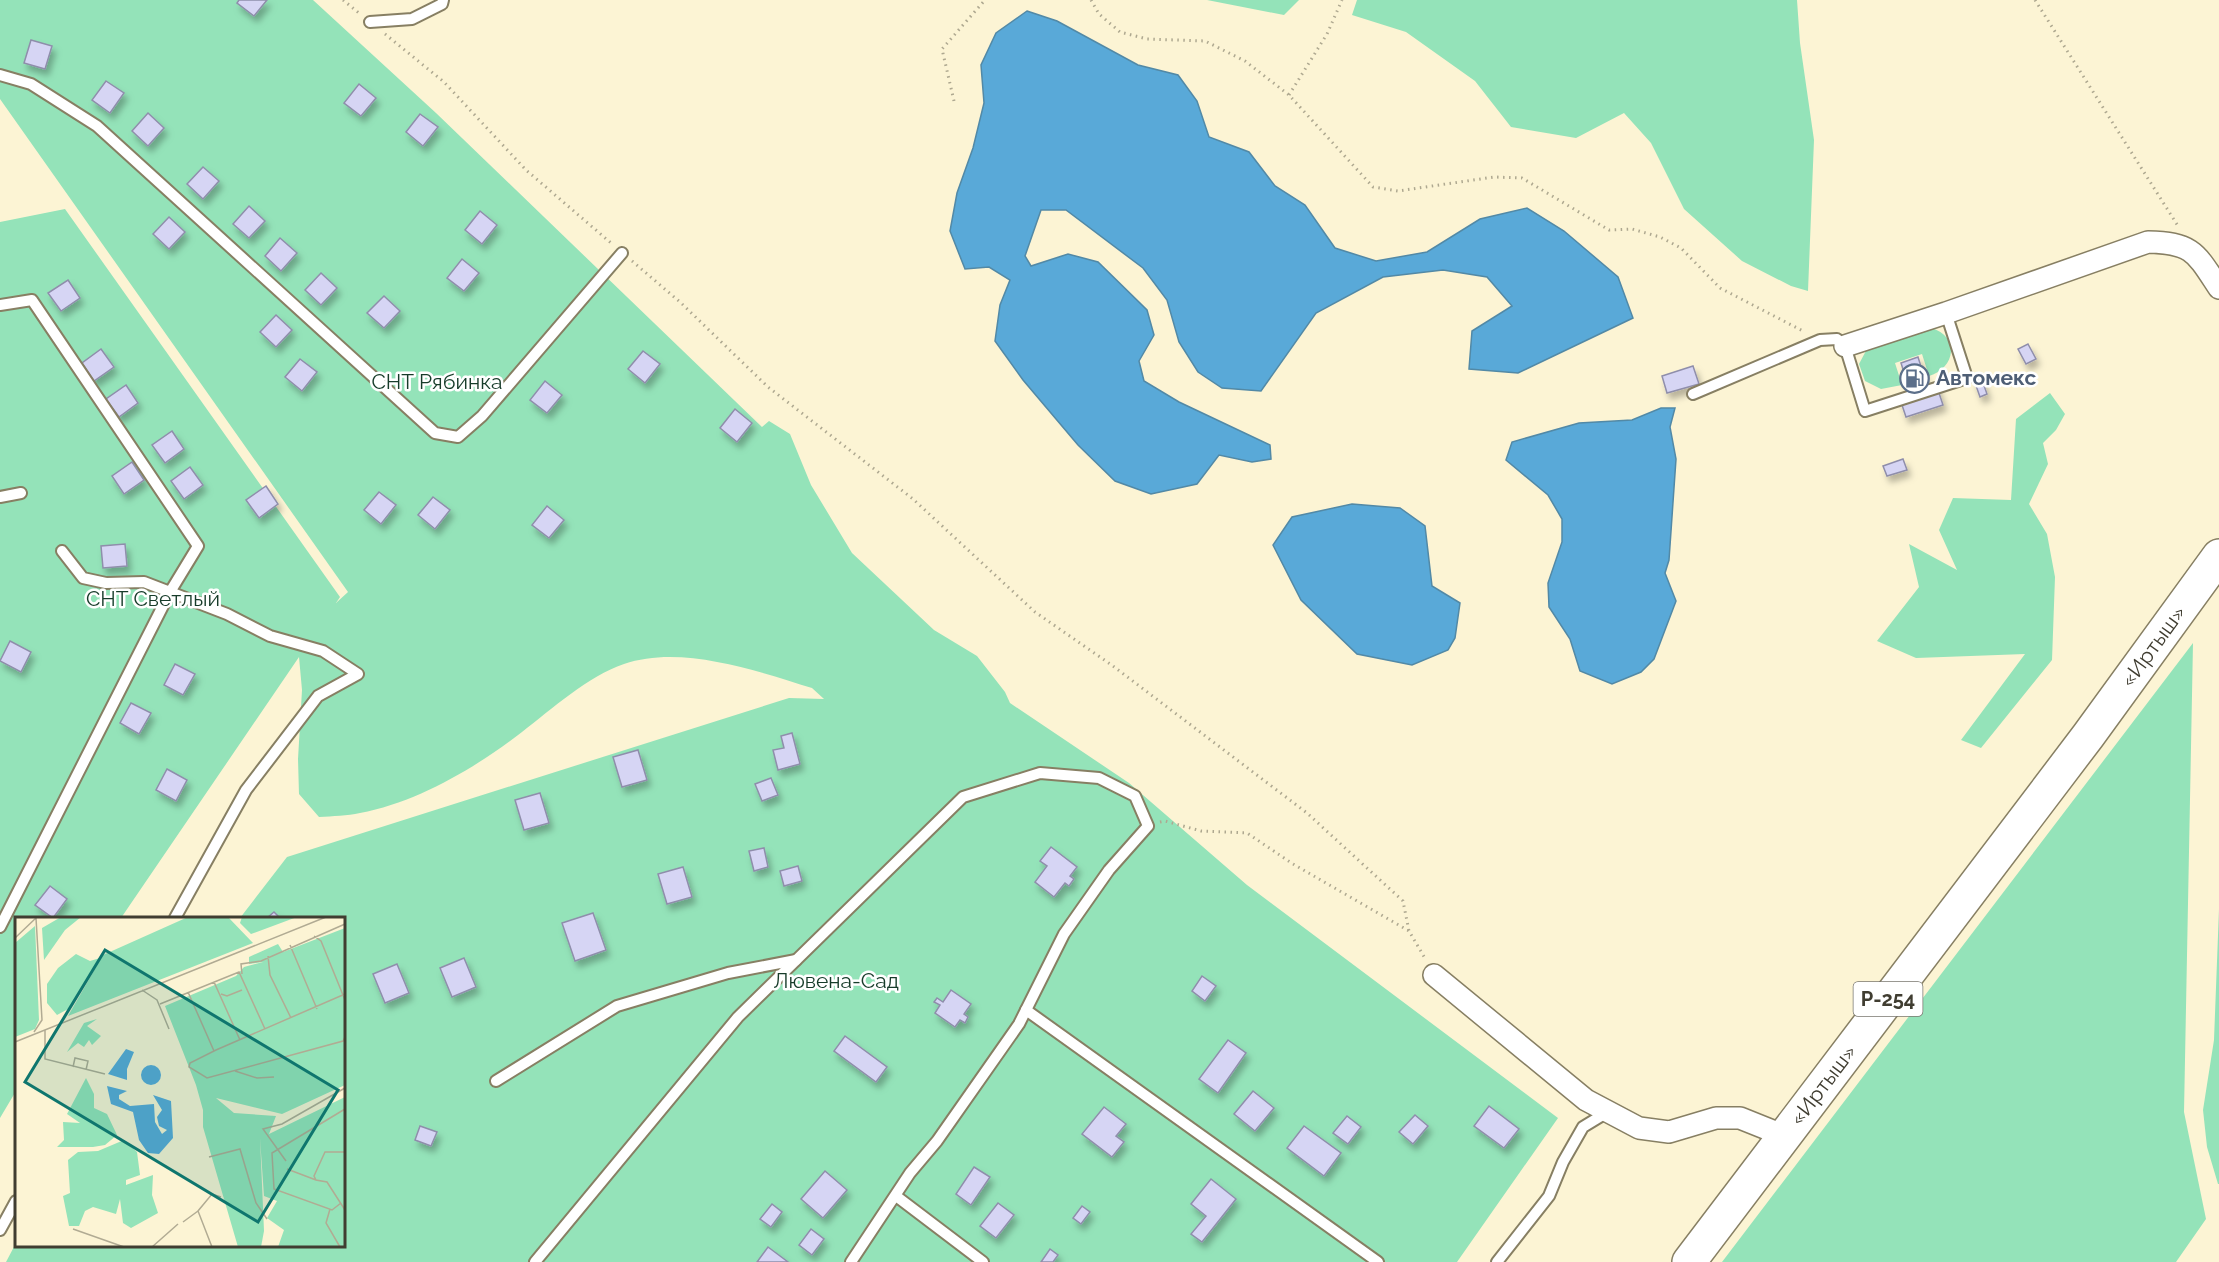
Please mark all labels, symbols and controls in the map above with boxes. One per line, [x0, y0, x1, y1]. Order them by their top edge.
fuel station icon: Автомекс [1899, 362, 1931, 394]
place label: Автомекс [1936, 365, 2036, 390]
park label: СНТ Рябинка [371, 369, 503, 394]
park label: СНТ Светлый [86, 586, 220, 611]
street label: «Иртыш» [2115, 601, 2191, 692]
inset map [15, 917, 345, 1247]
park label: Лювена-Сад [773, 968, 899, 993]
road number: Р-254 [1854, 982, 1922, 1016]
street label: «Иртыш» [1784, 1040, 1861, 1130]

